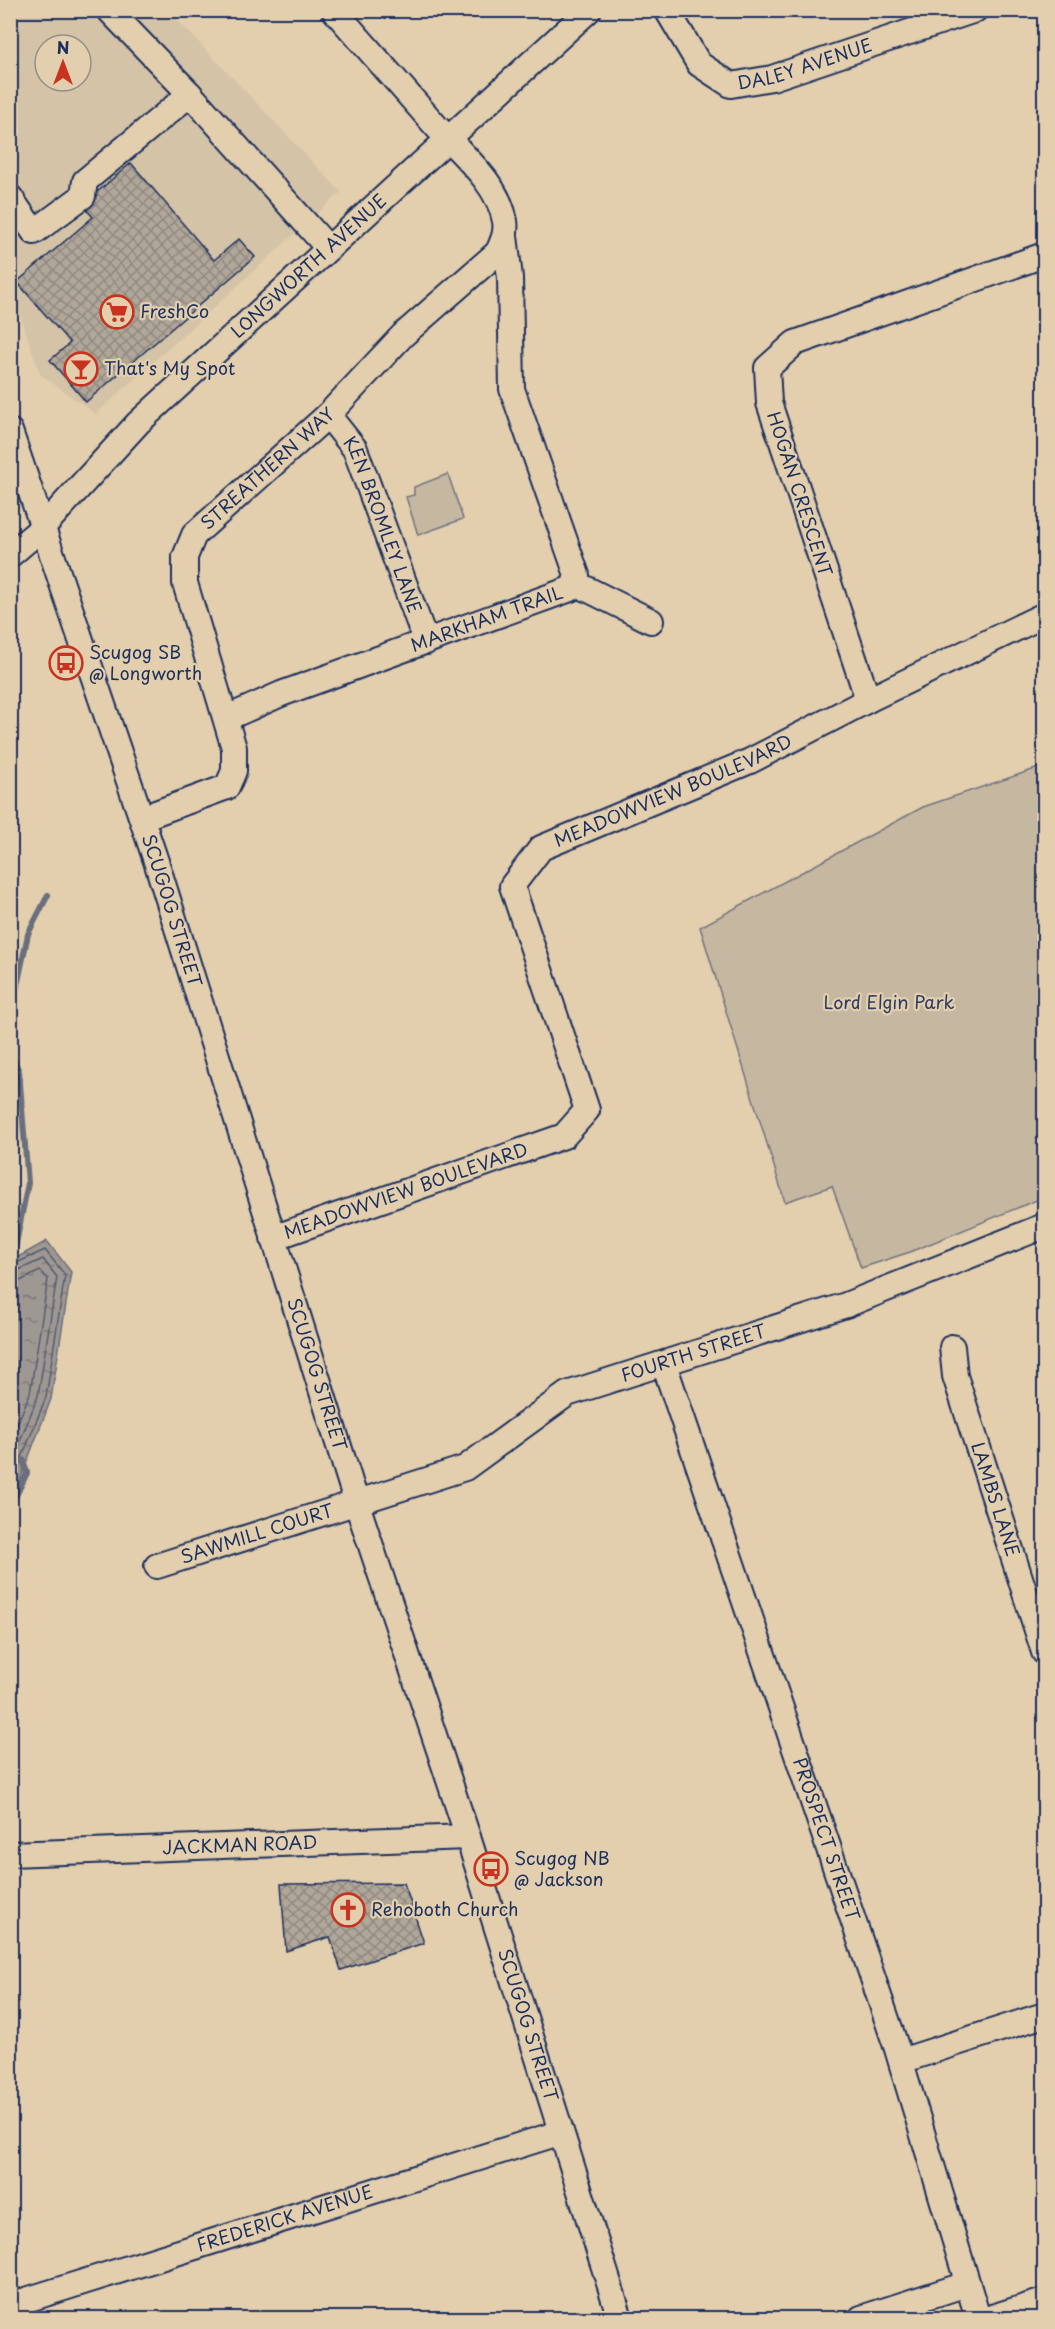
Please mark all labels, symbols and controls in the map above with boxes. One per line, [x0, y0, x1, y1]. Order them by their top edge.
street label: DALEY AVENUE [736, 30, 876, 96]
north arrow [33, 33, 93, 93]
text: N [57, 35, 69, 59]
street label: LONGWORTH AVENUE [224, 187, 392, 344]
supermarket icon: FreshCo [99, 294, 135, 330]
place label: FreshCo [140, 297, 209, 324]
bar icon: That's My Spot [63, 351, 99, 387]
place label: That's My Spot [104, 354, 235, 381]
street label: STREATHERN WAY [194, 400, 340, 535]
street label: HOGAN CRESCENT [761, 408, 840, 579]
street label: KEN BROMLEY LANE [337, 429, 429, 617]
street label: MARKHAM TRAIL [406, 578, 566, 658]
place label: Scugog SB @ Longworth [89, 638, 202, 686]
bus stop icon: Scugog SB @ Longworth [48, 645, 84, 681]
street label: MEADOWVIEW BOULEVARD [550, 727, 796, 853]
street label: SCUGOG STREET [136, 830, 210, 991]
park label: Lord Elgin Park [824, 988, 954, 1015]
street label: MEADOWVIEW BOULEVARD [280, 1135, 531, 1245]
street label: SCUGOG STREET [281, 1294, 355, 1455]
street label: FOURTH STREET [617, 1316, 770, 1388]
street label: LAMBS LANE [965, 1438, 1027, 1560]
street label: SAWMILL COURT [177, 1496, 337, 1570]
street label: PROSPECT STREET [787, 1754, 868, 1925]
street label: JACKMAN ROAD [162, 1828, 318, 1860]
place label: Scugog NB @ Jackson [514, 1844, 610, 1892]
bus stop icon: Scugog NB @ Jackson [473, 1851, 509, 1887]
church icon: Rehoboth Church [330, 1892, 366, 1928]
place label: Rehoboth Church [371, 1895, 519, 1922]
street label: SCUGOG STREET [492, 1945, 566, 2105]
street label: FREDERICK AVENUE [193, 2177, 376, 2258]

